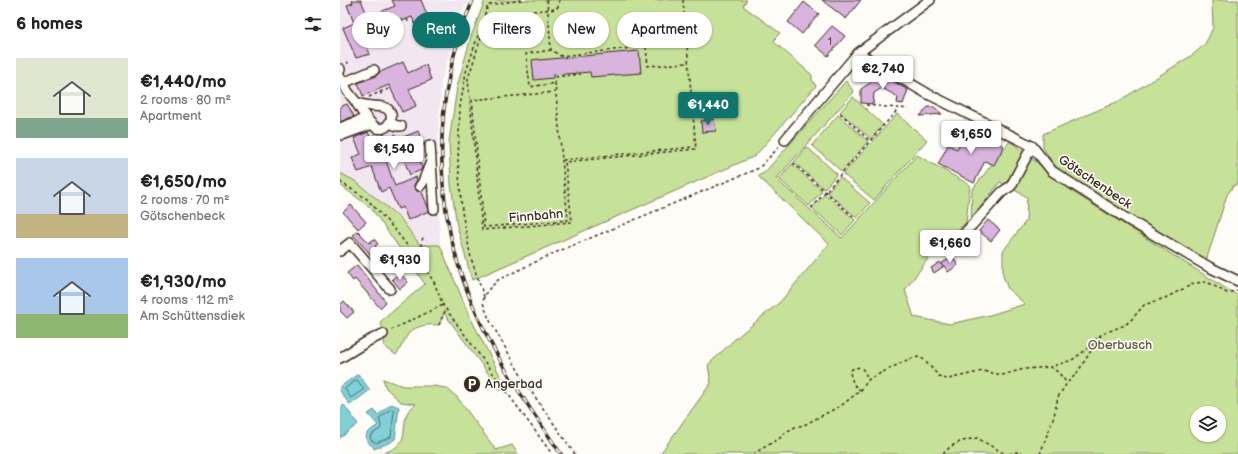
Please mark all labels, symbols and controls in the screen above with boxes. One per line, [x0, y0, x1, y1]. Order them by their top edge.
chip: Buy [352, 12, 404, 48]
chip: Rent [412, 12, 470, 48]
chip: Filters [478, 12, 545, 48]
chip: New [553, 12, 609, 48]
chip: Apartment [617, 12, 712, 48]
icon: filters [302, 13, 324, 35]
text: 6 homes [16, 14, 83, 34]
house number: 1 [828, 35, 832, 48]
pin: €2,740 [850, 56, 916, 90]
text: €2,740 [861, 61, 905, 77]
text: €1,440/mo [140, 72, 227, 92]
icon: home [48, 74, 96, 122]
text: 2 rooms · 80 m² [140, 92, 231, 108]
pin: €1,440 [675, 92, 741, 126]
text: €1,440 [687, 97, 729, 113]
text: Apartment [140, 108, 201, 124]
pin: €1,650 [938, 121, 1004, 155]
text: €1,650 [950, 126, 992, 142]
pin: €1,540 [361, 136, 427, 170]
text: €1,540 [373, 141, 415, 157]
street label: Götschenbeck [1055, 152, 1135, 213]
text: €1,650/mo [140, 172, 227, 192]
icon: home [48, 174, 96, 222]
text: 2 rooms · 70 m² [140, 192, 230, 208]
street label: Finnbahn [508, 206, 564, 226]
text: Götschenbeck [140, 208, 225, 224]
pin: €1,660 [917, 230, 983, 264]
text: €1,660 [929, 235, 971, 251]
pin: €1,930 [367, 247, 433, 281]
text: €1,930 [379, 252, 421, 268]
text: €1,930/mo [140, 272, 226, 292]
icon: home [48, 274, 96, 322]
text: 4 rooms · 112 m² [140, 292, 234, 308]
text: Am Schüttensdiek [140, 308, 245, 324]
park label: Oberbusch [1088, 337, 1152, 353]
parking icon: Angerbad [462, 374, 482, 394]
place label: Angerbad [485, 376, 542, 392]
map controls [1190, 406, 1226, 442]
button: layers [1190, 406, 1226, 442]

